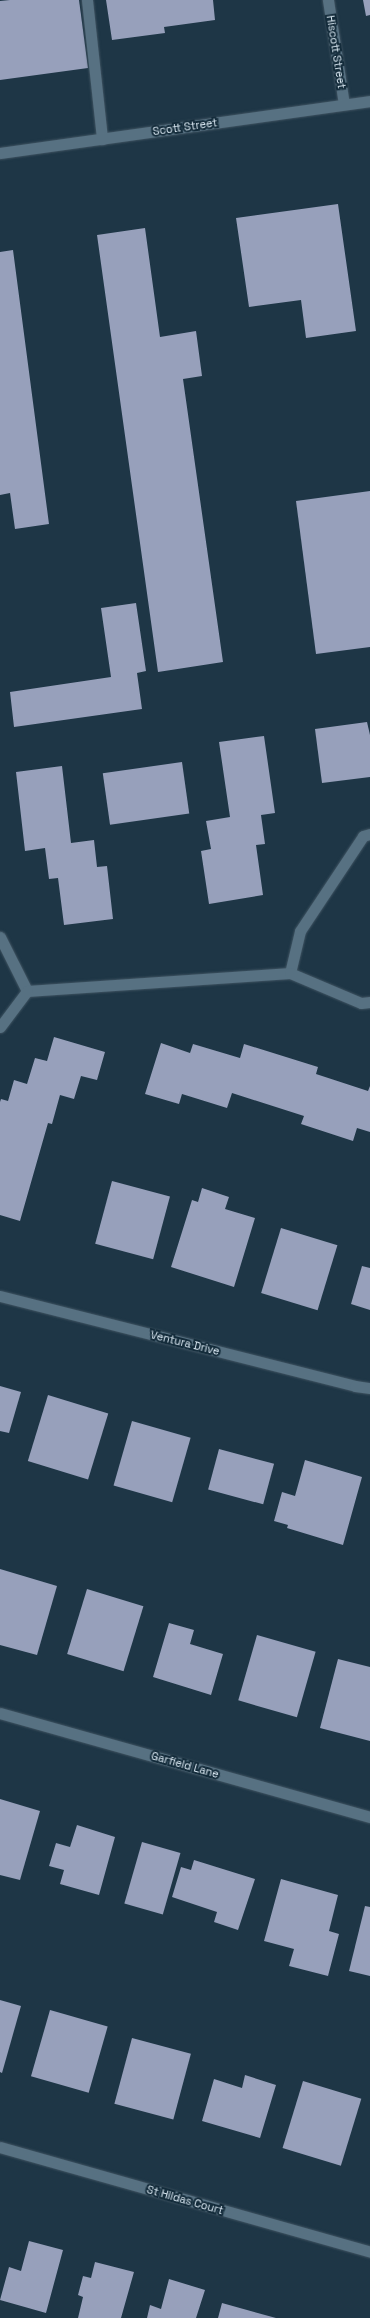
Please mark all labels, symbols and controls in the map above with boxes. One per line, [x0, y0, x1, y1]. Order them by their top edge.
street label: Hiscott Street [324, 14, 348, 90]
street label: Scott Street [152, 116, 218, 138]
street label: Ventura Drive [149, 1328, 221, 1358]
street label: Garfield Lane [150, 1749, 220, 1781]
street label: St Hildas Court [145, 2183, 225, 2217]

